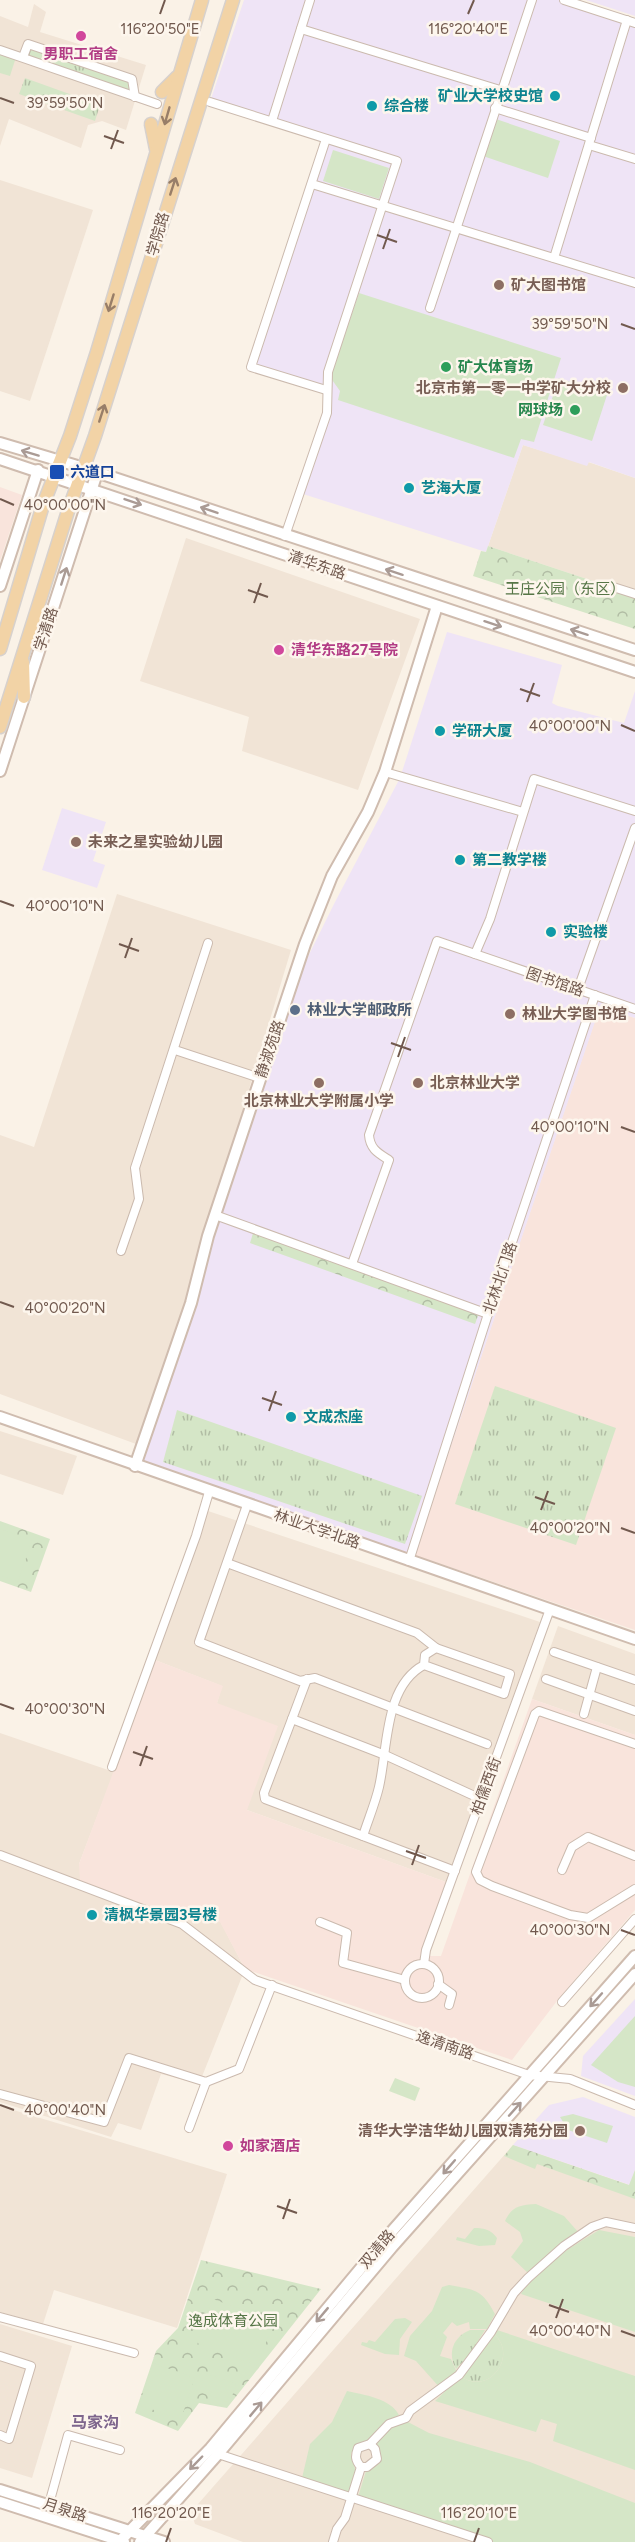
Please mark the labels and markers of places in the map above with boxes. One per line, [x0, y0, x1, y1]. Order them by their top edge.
marker: 男职工宿舍 [74, 29, 88, 43]
place label: 男职工宿舍 [43, 45, 119, 63]
place label: 矿业大学校史馆 [438, 87, 543, 105]
marker: 矿业大学校史馆 [548, 89, 562, 103]
place label: 综合楼 [384, 97, 429, 115]
marker: 综合楼 [365, 99, 379, 113]
place label: 矿大图书馆 [511, 276, 586, 294]
marker: 矿大图书馆 [492, 278, 506, 292]
place label: 矿大体育场 [458, 358, 533, 376]
marker: 矿大体育场 [439, 360, 453, 374]
place label: 北京市第一零一中学矿大分校 [416, 379, 611, 397]
marker: 北京市第一零一中学矿大分校 [616, 381, 630, 395]
place label: 网球场 [518, 401, 563, 419]
marker: 网球场 [568, 403, 582, 417]
marker: 六道口 [48, 463, 66, 481]
place label: 六道口 [70, 463, 115, 481]
place label: 艺海大厦 [421, 479, 481, 497]
marker: 艺海大厦 [402, 481, 416, 495]
place label: 清华东路27号院 [291, 641, 398, 659]
marker: 清华东路27号院 [272, 643, 286, 657]
place label: 学研大厦 [452, 722, 512, 740]
marker: 学研大厦 [433, 724, 447, 738]
place label: 未来之星实验幼儿园 [88, 833, 223, 851]
marker: 未来之星实验幼儿园 [69, 835, 83, 849]
place label: 第二教学楼 [472, 851, 547, 869]
marker: 第二教学楼 [453, 853, 467, 867]
place label: 实验楼 [563, 923, 608, 941]
marker: 实验楼 [544, 925, 558, 939]
place label: 林业大学邮政所 [307, 1001, 412, 1019]
marker: 林业大学邮政所 [288, 1003, 302, 1017]
place label: 林业大学图书馆 [522, 1005, 627, 1023]
marker: 林业大学图书馆 [503, 1007, 517, 1021]
place label: 北京林业大学 [430, 1074, 520, 1092]
marker: 北京林业大学附属小学 [312, 1076, 326, 1090]
marker: 北京林业大学 [411, 1076, 425, 1090]
place label: 北京林业大学附属小学 [244, 1092, 394, 1110]
place label: 文成杰座 [303, 1408, 363, 1426]
marker: 文成杰座 [284, 1410, 298, 1424]
place label: 清枫华景园3号楼 [104, 1906, 217, 1924]
marker: 清枫华景园3号楼 [85, 1908, 99, 1922]
place label: 清华大学洁华幼儿园双清苑分园 [358, 2122, 568, 2140]
marker: 清华大学洁华幼儿园双清苑分园 [573, 2124, 587, 2138]
place label: 如家酒店 [240, 2137, 300, 2155]
marker: 如家酒店 [221, 2139, 235, 2153]

